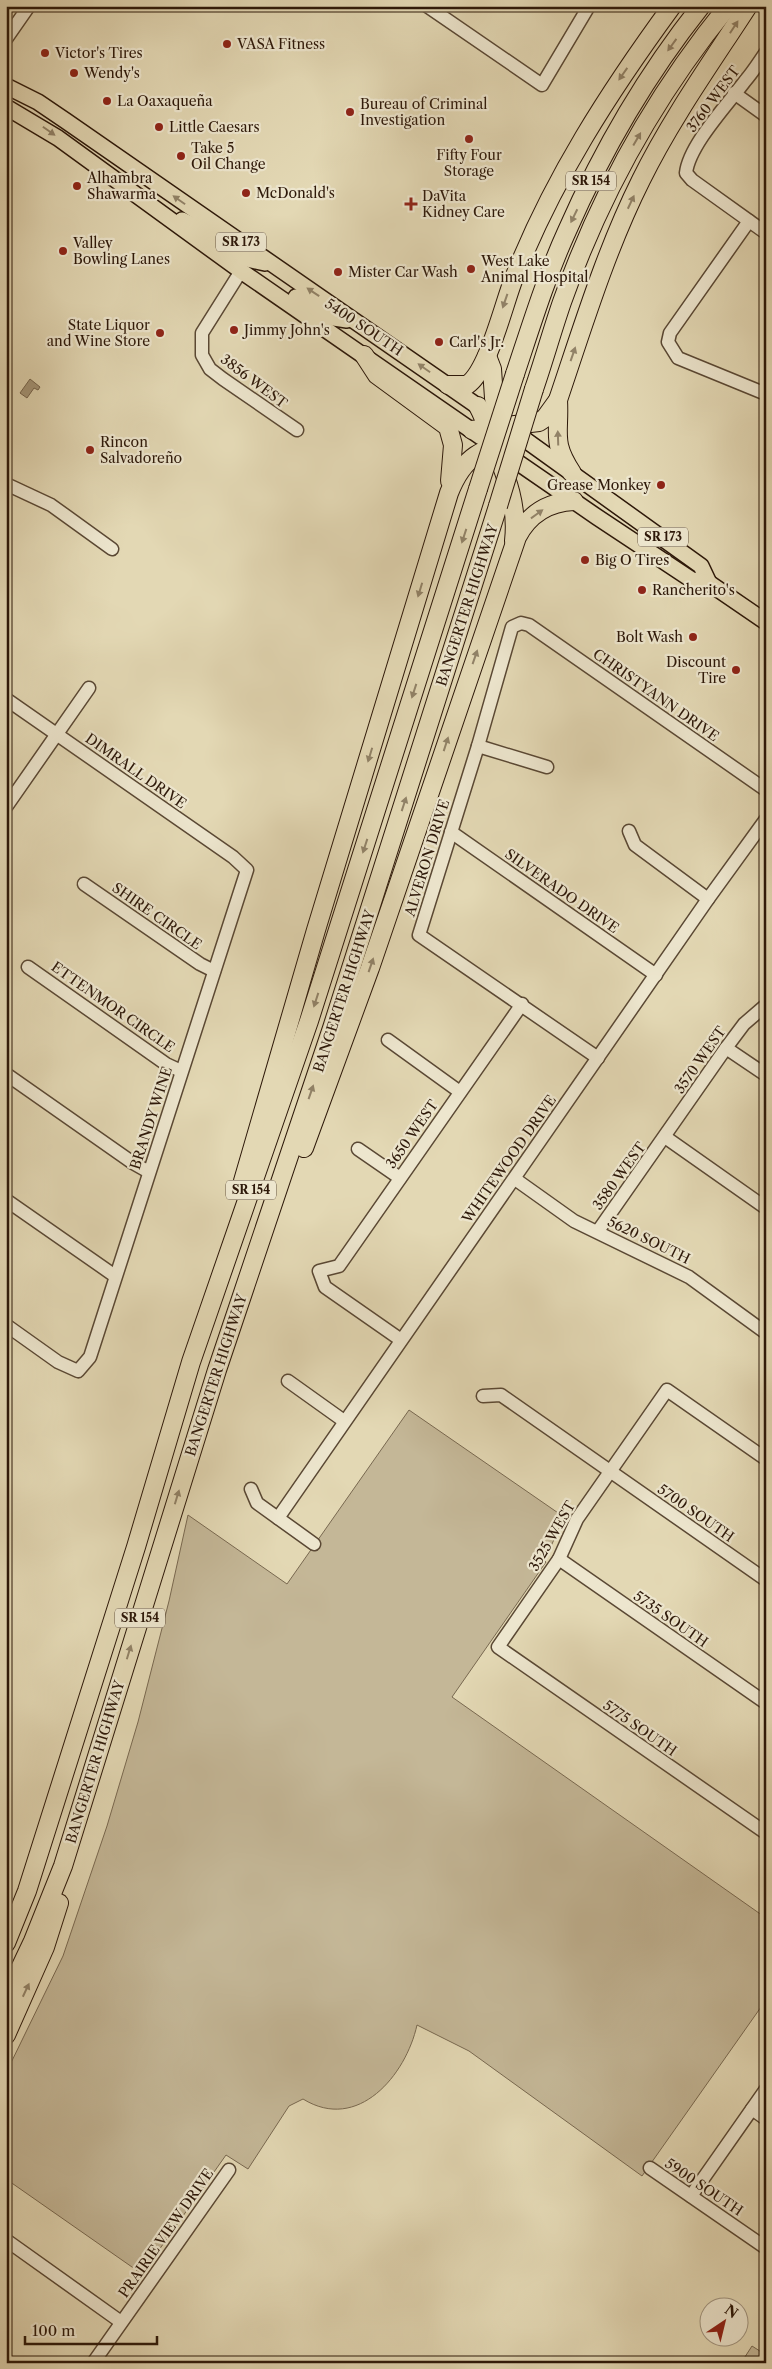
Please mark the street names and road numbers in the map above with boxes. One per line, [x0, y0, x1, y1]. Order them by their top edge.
street label: 3760 WEST [682, 62, 744, 136]
road number: SR 154 [566, 172, 616, 190]
road number: SR 173 [216, 232, 266, 252]
street label: 5400 SOUTH [321, 294, 407, 360]
street label: 3856 WEST [217, 350, 291, 412]
street label: BANGERTER HIGHWAY [432, 521, 502, 688]
road number: SR 173 [638, 528, 688, 546]
street label: CHRISTYANN DRIVE [590, 645, 722, 745]
street label: DIMRALL DRIVE [82, 729, 190, 813]
street label: ALVERON DRIVE [400, 797, 453, 920]
street label: SILVERADO DRIVE [501, 845, 623, 937]
street label: SHIRE CIRCLE [109, 879, 205, 953]
street label: BANGERTER HIGHWAY [309, 907, 379, 1074]
street label: ETTENMOR CIRCLE [48, 958, 178, 1056]
street label: 3570 WEST [670, 1022, 730, 1097]
street label: BRANDY WINE [126, 1064, 176, 1172]
street label: WHITEWOOD DRIVE [457, 1091, 560, 1227]
street label: 3650 WEST [382, 1096, 442, 1172]
street label: 3580 WEST [588, 1138, 650, 1213]
road number: SR 154 [226, 1180, 276, 1200]
street label: 5620 SOUTH [605, 1212, 693, 1268]
street label: BANGERTER HIGHWAY [181, 1291, 251, 1458]
street label: 5700 SOUTH [654, 1480, 738, 1546]
street label: 3525 WEST [525, 1497, 580, 1574]
street label: 5735 SOUTH [630, 1587, 712, 1651]
road number: SR 154 [115, 1609, 165, 1628]
street label: BANGERTER HIGHWAY [62, 1677, 129, 1846]
street label: 5775 SOUTH [600, 1696, 680, 1760]
street label: 5900 SOUTH [661, 2154, 747, 2220]
street label: PRAIRIE VIEW DRIVE [115, 2165, 217, 2301]

